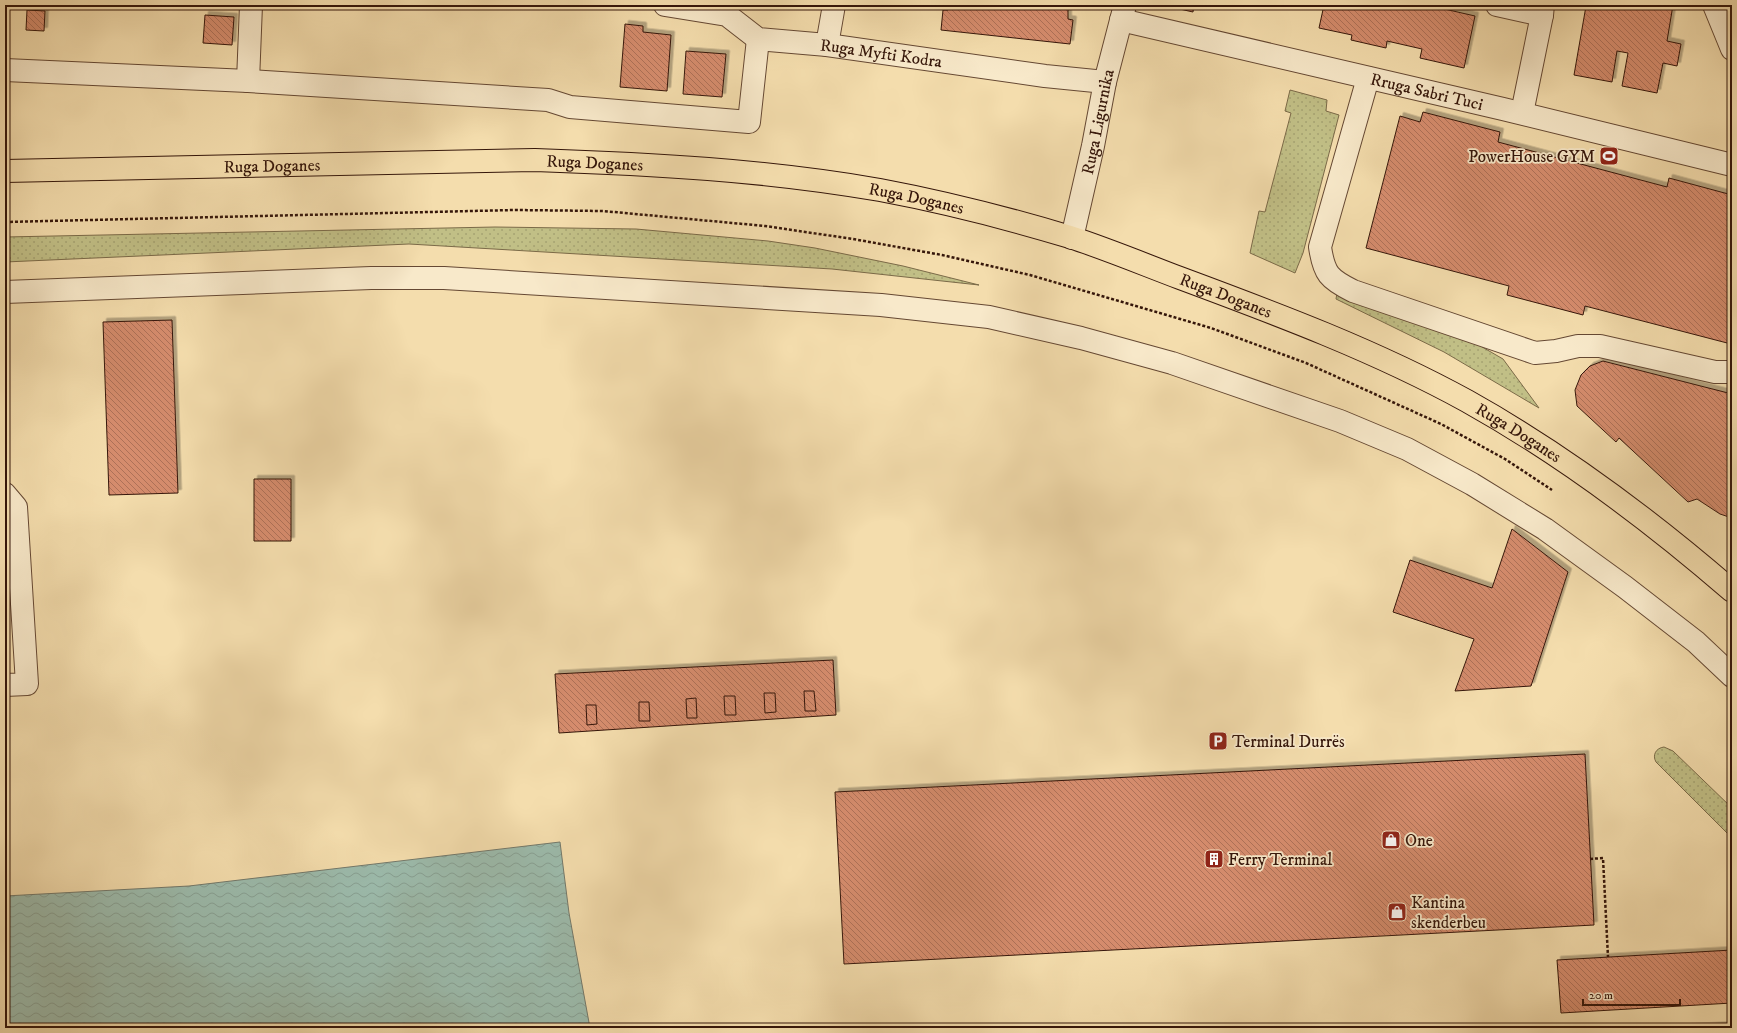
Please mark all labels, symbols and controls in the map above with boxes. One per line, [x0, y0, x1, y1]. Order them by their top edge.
street label: Ruga Myfti Kodra [819, 34, 944, 73]
street label: Ruga Ligurnika [1077, 66, 1120, 177]
street label: Rruga Sabri Tuci [1368, 68, 1485, 116]
sports icon: PowerHouse GYM [1598, 145, 1620, 167]
place label: PowerHouse GYM [1468, 146, 1595, 168]
street label: Ruga Doganes [546, 150, 644, 177]
street label: Ruga Doganes [223, 154, 321, 178]
street label: Ruga Doganes [867, 178, 966, 220]
street label: Ruga Doganes [1176, 269, 1275, 324]
street label: Ruga Doganes [1472, 398, 1566, 468]
parking icon: Terminal Durrës [1207, 730, 1229, 752]
place label: Terminal Durrës [1232, 731, 1345, 753]
shop icon: One [1380, 829, 1402, 851]
place label: One [1405, 830, 1433, 852]
building icon: Ferry Terminal [1203, 848, 1225, 870]
place label: Ferry Terminal [1228, 849, 1332, 871]
place label: Kantina skenderbeu [1411, 892, 1486, 934]
shop icon: Kantina skenderbeu [1386, 901, 1408, 923]
scale bar [1583, 981, 1680, 1007]
text: 20 m [1589, 988, 1613, 1003]

